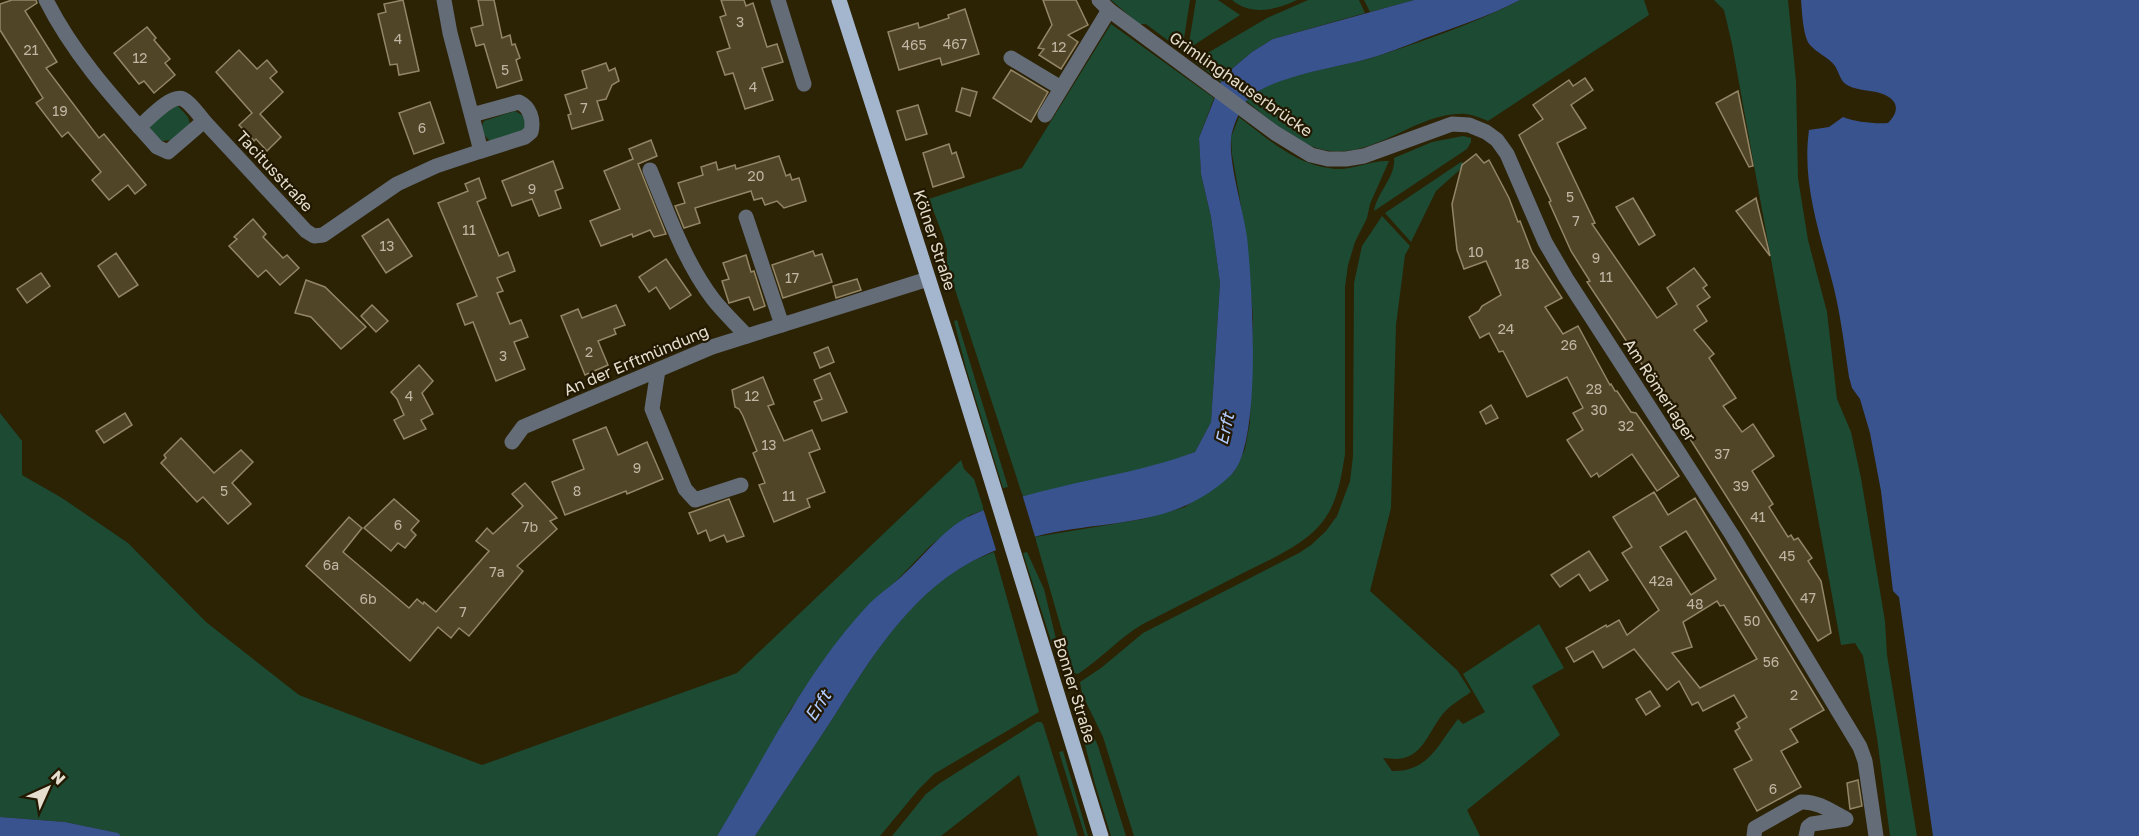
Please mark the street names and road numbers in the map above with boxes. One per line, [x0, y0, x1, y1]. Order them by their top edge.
street label: Grimlinghauserbrücke [1166, 27, 1316, 141]
street label: Tacitusstraße [232, 126, 318, 216]
street label: Kölner Straße [909, 187, 961, 293]
street label: An der Erftmündung [561, 320, 711, 400]
street label: Am Römerlager [1619, 335, 1701, 445]
street label: Bonner Straße [1049, 635, 1101, 745]

